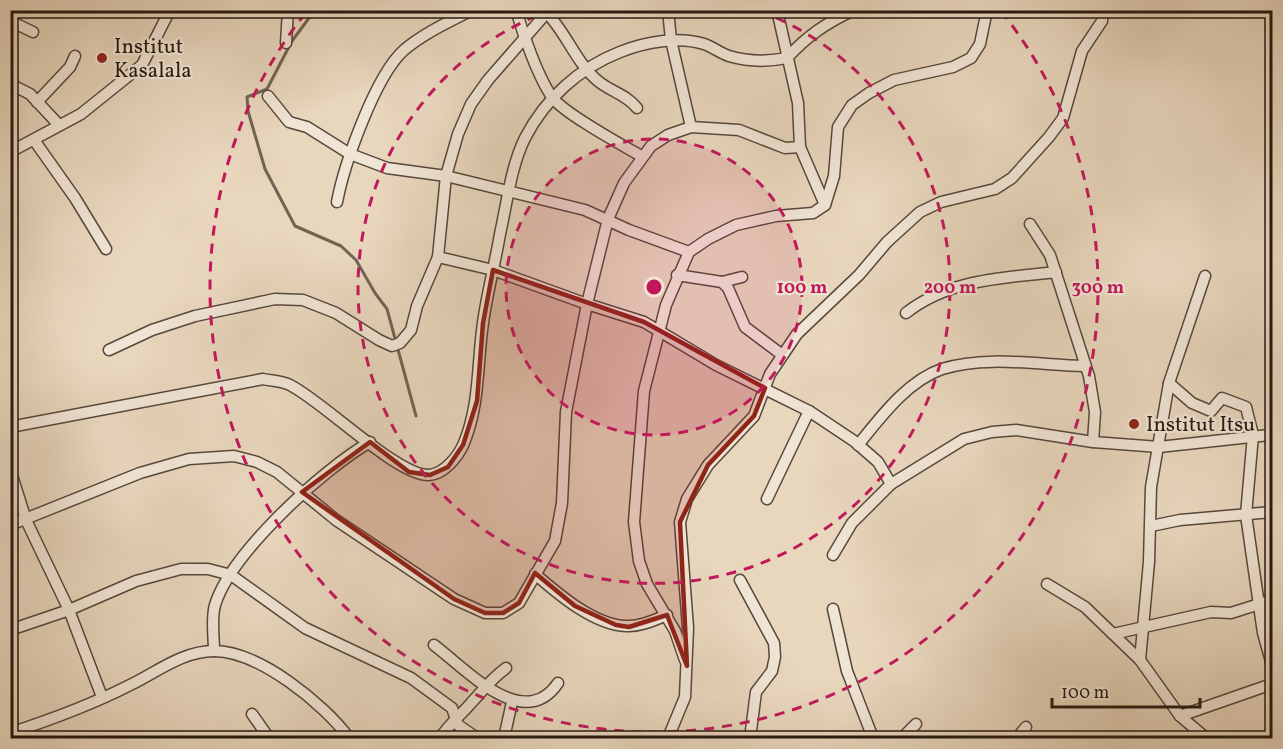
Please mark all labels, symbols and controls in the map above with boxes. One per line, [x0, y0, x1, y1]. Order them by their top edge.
place label: Institut Kasalala [114, 33, 192, 86]
marker: Institut Kasalala [95, 51, 109, 65]
text: 100 m [777, 276, 827, 301]
text: 200 m [924, 276, 976, 301]
text: 300 m [1072, 276, 1124, 301]
centre of rings [644, 277, 664, 297]
place label: Institut Itsu [1146, 411, 1255, 440]
marker: Institut Itsu [1127, 417, 1141, 431]
scale bar [1052, 671, 1200, 709]
text: 100 m [1061, 681, 1110, 706]

